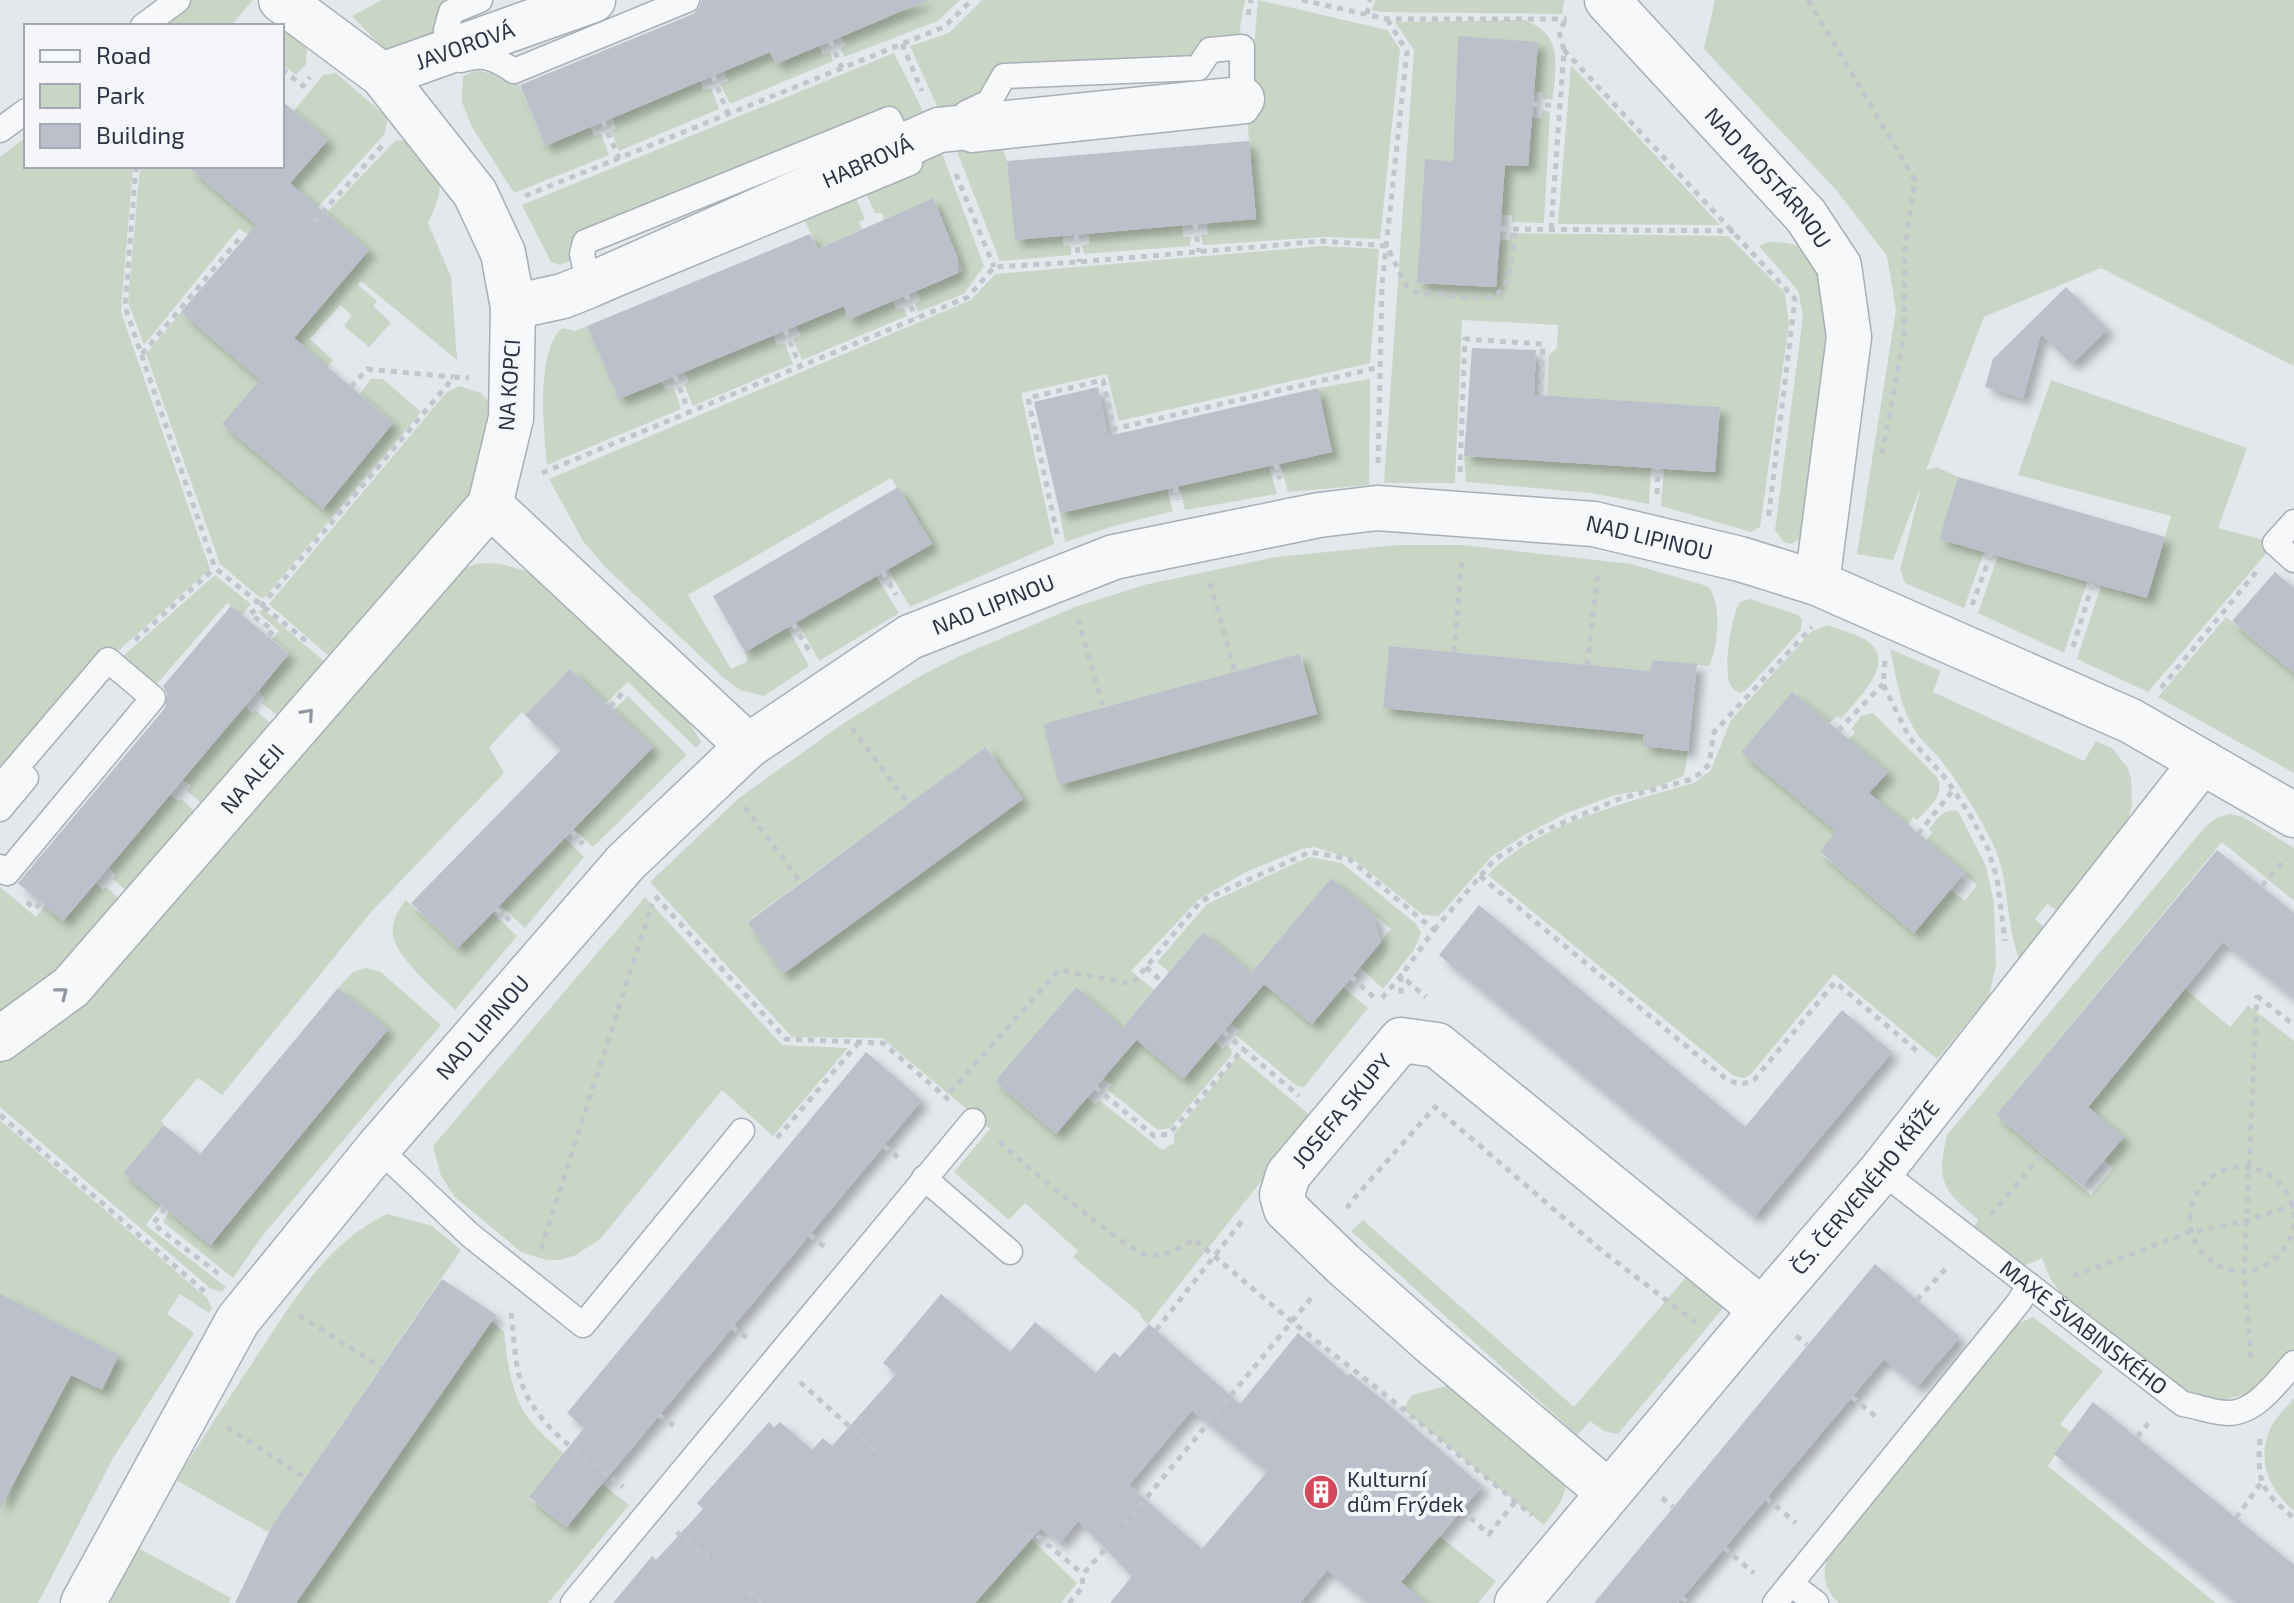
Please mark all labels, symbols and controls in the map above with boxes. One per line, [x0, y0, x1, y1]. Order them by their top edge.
street label: JAVOROVÁ [412, 15, 518, 74]
legend [24, 24, 284, 168]
text: Road [96, 40, 151, 69]
text: Park [96, 80, 145, 109]
street label: NAD MOSTÁRNOU [1700, 101, 1837, 252]
text: Building [96, 120, 185, 149]
street label: HABROVÁ [818, 129, 917, 192]
street label: NA KOPCI [492, 338, 524, 432]
street label: NAD LIPINOU [1584, 509, 1716, 564]
street label: NAD LIPINOU [928, 568, 1058, 639]
one-way arrow [299, 708, 313, 723]
street label: NA ALEJI [214, 738, 289, 818]
street label: NAD LIPINOU [430, 969, 534, 1084]
one-way arrow [53, 988, 68, 1002]
street label: JOSEFA SKUPY [1286, 1047, 1397, 1173]
street label: ČS. ČERVENÉHO KŘÍŽE [1784, 1095, 1944, 1279]
street label: MAXE ŠVABINSKÉHO [1996, 1254, 2173, 1399]
place label: Kulturní dům Frýdek [1347, 1465, 1464, 1516]
building icon: Kulturní dům Frýdek [1302, 1473, 1340, 1511]

